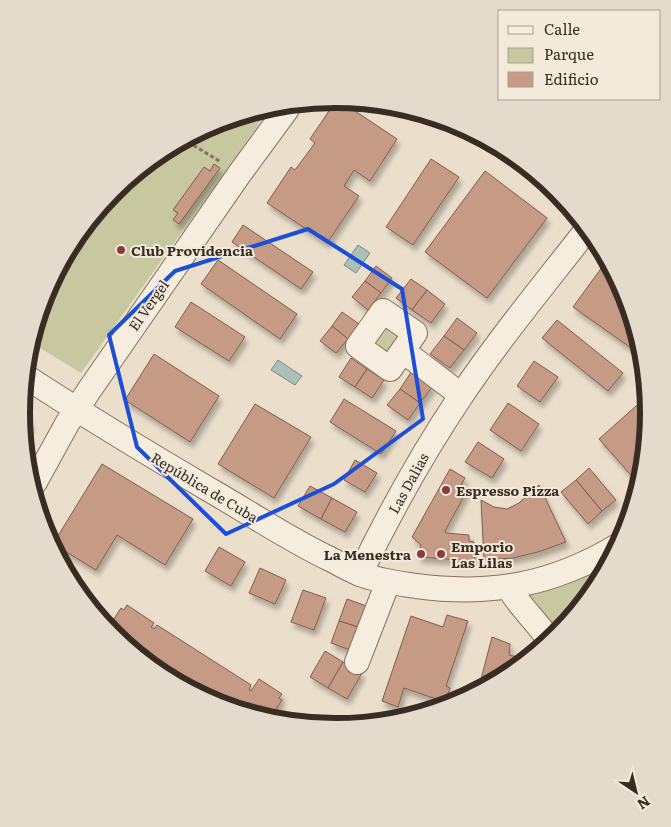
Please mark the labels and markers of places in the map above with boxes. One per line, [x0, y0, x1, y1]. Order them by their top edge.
place label: Club Providencia [131, 240, 254, 260]
marker: Club Providencia [115, 244, 127, 256]
place label: Espresso Pizza [456, 480, 560, 500]
marker: Espresso Pizza [440, 484, 452, 496]
place label: Emporio Las Lilas [451, 536, 514, 572]
place label: La Menestra [324, 544, 412, 564]
marker: La Menestra [415, 548, 427, 560]
marker: Emporio Las Lilas [435, 548, 447, 560]

